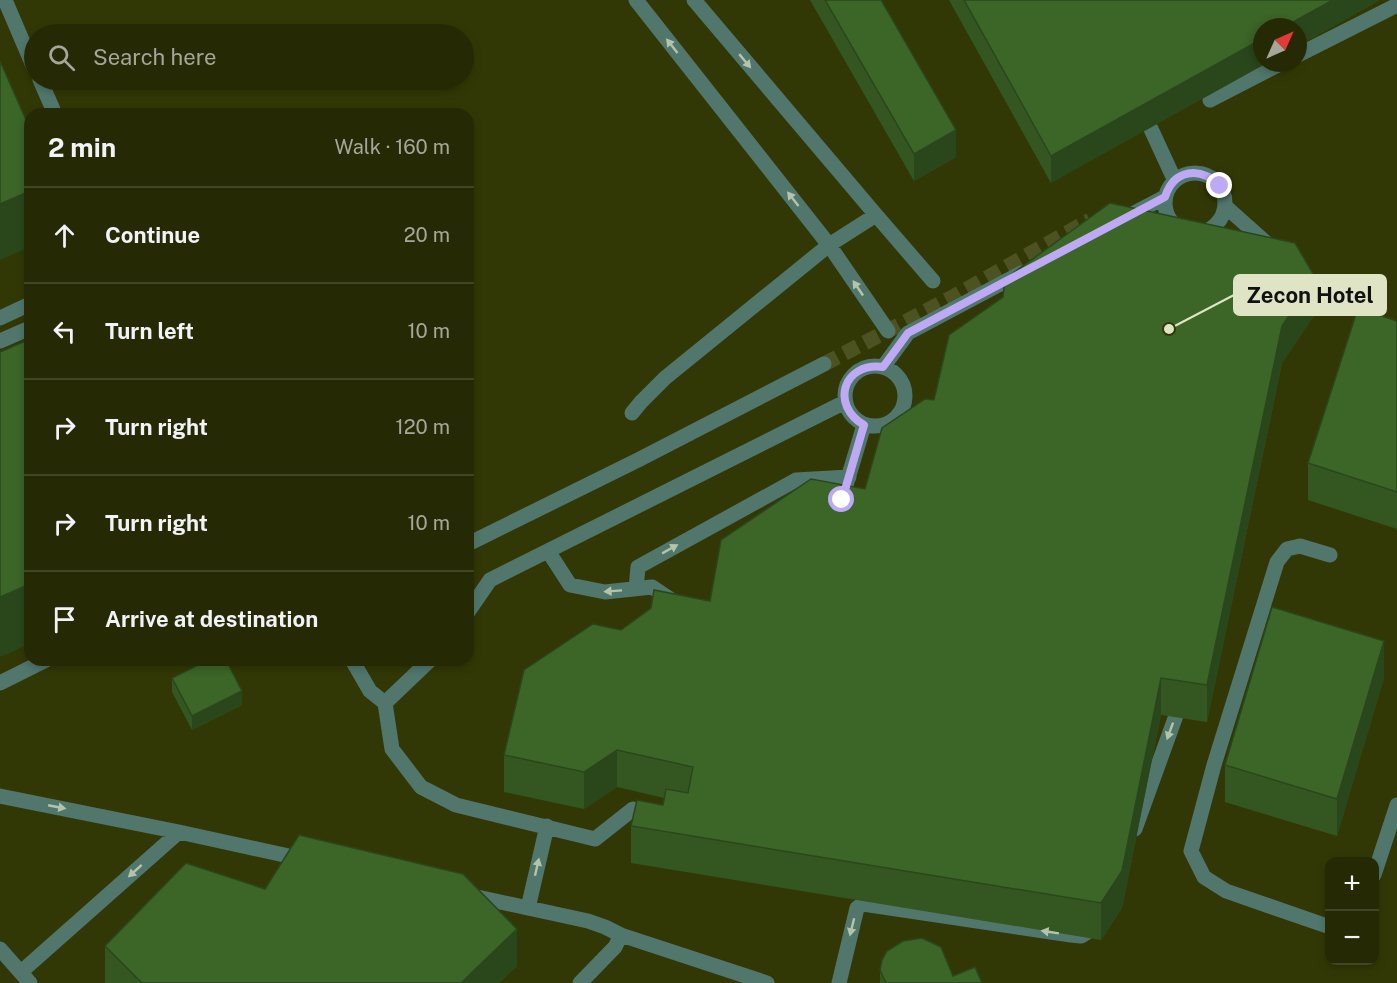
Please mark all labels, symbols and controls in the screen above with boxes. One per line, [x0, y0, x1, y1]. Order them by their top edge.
north arrow [1253, 18, 1307, 72]
search box [24, 24, 474, 90]
one-way arrow [665, 38, 678, 54]
icon: search [45, 41, 78, 74]
text: Search here [93, 44, 217, 70]
one-way arrow [738, 53, 751, 68]
text: 2 min [48, 132, 116, 163]
text: Walk · 160 m [335, 135, 450, 159]
route end [1206, 172, 1232, 198]
one-way arrow [786, 191, 799, 207]
icon: ahead [48, 219, 81, 252]
text: Continue [105, 222, 200, 248]
text: 20 m [404, 223, 450, 247]
callout: Zecon Hotel [1234, 275, 1386, 315]
one-way arrow [852, 280, 864, 296]
text: Zecon Hotel [1246, 282, 1374, 308]
icon: left [48, 315, 81, 348]
text: Turn left [105, 318, 194, 344]
text: 10 m [407, 319, 450, 343]
icon: right [48, 411, 81, 444]
text: Turn right [105, 414, 208, 440]
text: 120 m [396, 415, 450, 439]
route start [828, 486, 854, 512]
icon: right [48, 507, 81, 540]
text: Turn right [105, 510, 208, 536]
text: 10 m [407, 511, 450, 535]
one-way arrow [661, 544, 678, 554]
one-way arrow [603, 586, 622, 595]
icon: arrive [48, 603, 81, 636]
text: Arrive at destination [105, 606, 318, 632]
one-way arrow [1164, 722, 1174, 740]
one-way arrow [48, 803, 67, 813]
map controls [1325, 857, 1379, 965]
button: + [1325, 857, 1379, 911]
one-way arrow [533, 858, 543, 876]
one-way arrow [128, 864, 143, 877]
button: − [1325, 911, 1379, 965]
one-way arrow [847, 917, 857, 936]
one-way arrow [1041, 928, 1060, 937]

